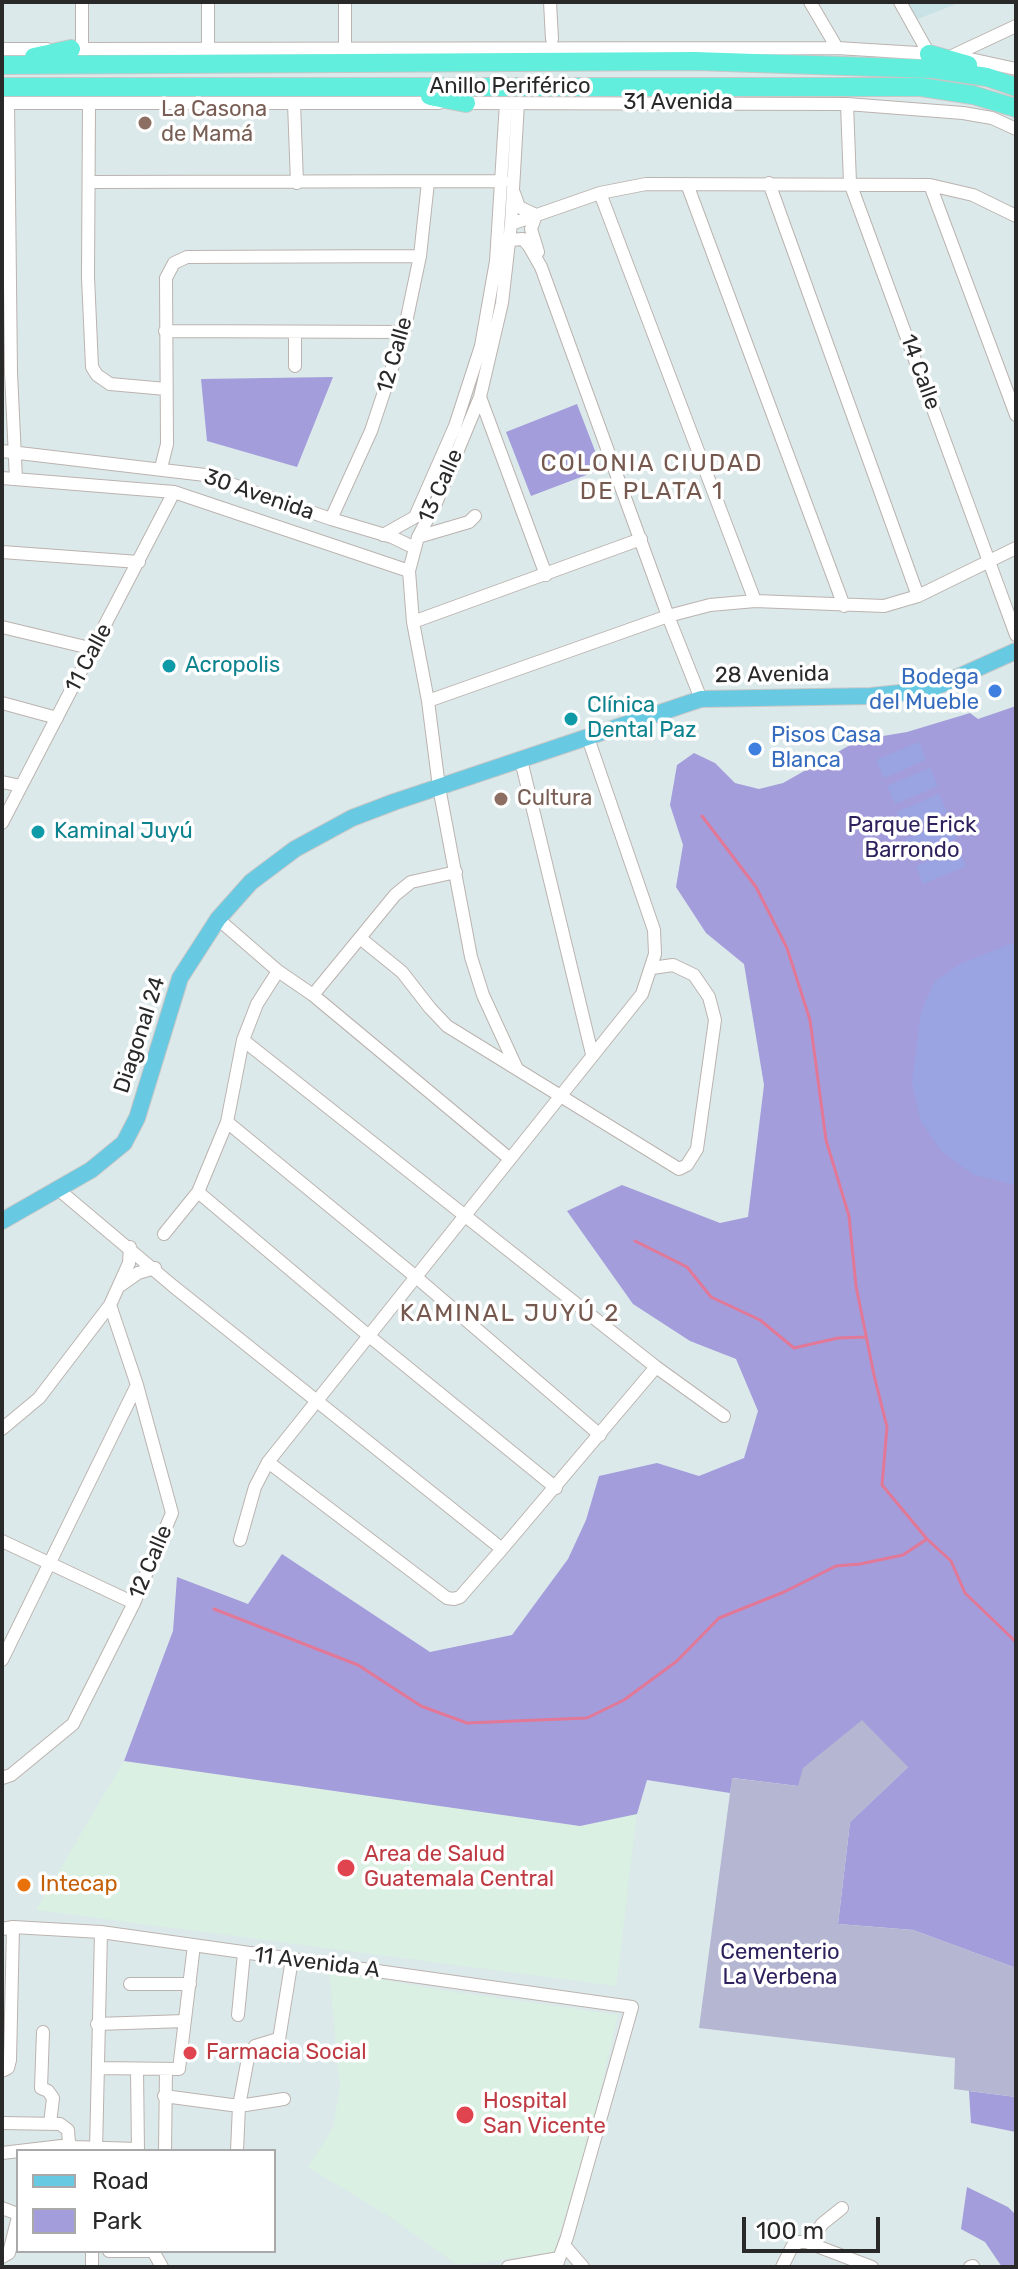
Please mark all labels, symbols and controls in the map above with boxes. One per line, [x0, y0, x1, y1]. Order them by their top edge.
street label: Anillo Periférico [429, 74, 591, 100]
street label: 31 Avenida [623, 90, 733, 116]
place label: La Casona de Mamá [161, 97, 267, 148]
marker: La Casona de Mamá [136, 114, 154, 132]
street label: 12 Calle [372, 314, 418, 396]
street label: 14 Calle [894, 331, 946, 413]
street label: 13 Calle [413, 445, 469, 527]
district label: COLONIA CIUDAD DE PLATA 1 [540, 450, 764, 506]
street label: 30 Avenida [201, 464, 317, 526]
street label: 11 Calle [60, 619, 118, 697]
place label: Acropolis [185, 653, 280, 679]
marker: Acropolis [160, 657, 178, 675]
street label: 28 Avenida [715, 661, 829, 689]
place label: Bodega del Mueble [869, 665, 979, 716]
marker: Bodega del Mueble [986, 682, 1004, 700]
place label: Clínica Dental Paz [587, 693, 696, 744]
marker: Clínica Dental Paz [562, 710, 580, 728]
place label: Pisos Casa Blanca [771, 723, 881, 774]
marker: Pisos Casa Blanca [746, 740, 764, 758]
place label: Cultura [517, 786, 592, 812]
marker: Cultura [492, 790, 510, 808]
park label: Parque Erick Barrondo [848, 813, 976, 864]
place label: Kaminal Juyú [54, 819, 193, 845]
marker: Kaminal Juyú [29, 823, 47, 841]
street label: Diagonal 24 [109, 973, 171, 1097]
district label: KAMINAL JUYÚ 2 [400, 1300, 620, 1328]
street label: 12 Calle [124, 1521, 178, 1603]
place label: Area de Salud Guatemala Central [364, 1842, 554, 1894]
marker: Area de Salud Guatemala Central [335, 1857, 357, 1879]
place label: Intecap [40, 1872, 118, 1898]
marker: Intecap [15, 1876, 33, 1894]
park label: Cementerio La Verbena [720, 1940, 840, 1992]
street label: 11 Avenida A [253, 1942, 381, 1984]
place label: Farmacia Social [206, 2040, 367, 2066]
marker: Farmacia Social [181, 2044, 199, 2062]
place label: Hospital San Vicente [483, 2089, 606, 2140]
marker: Hospital San Vicente [454, 2104, 476, 2126]
legend [16, 2149, 276, 2253]
text: Road [92, 2167, 149, 2195]
scale bar [746, 2201, 884, 2251]
text: Park [92, 2207, 142, 2235]
text: 100 m [756, 2217, 824, 2245]

